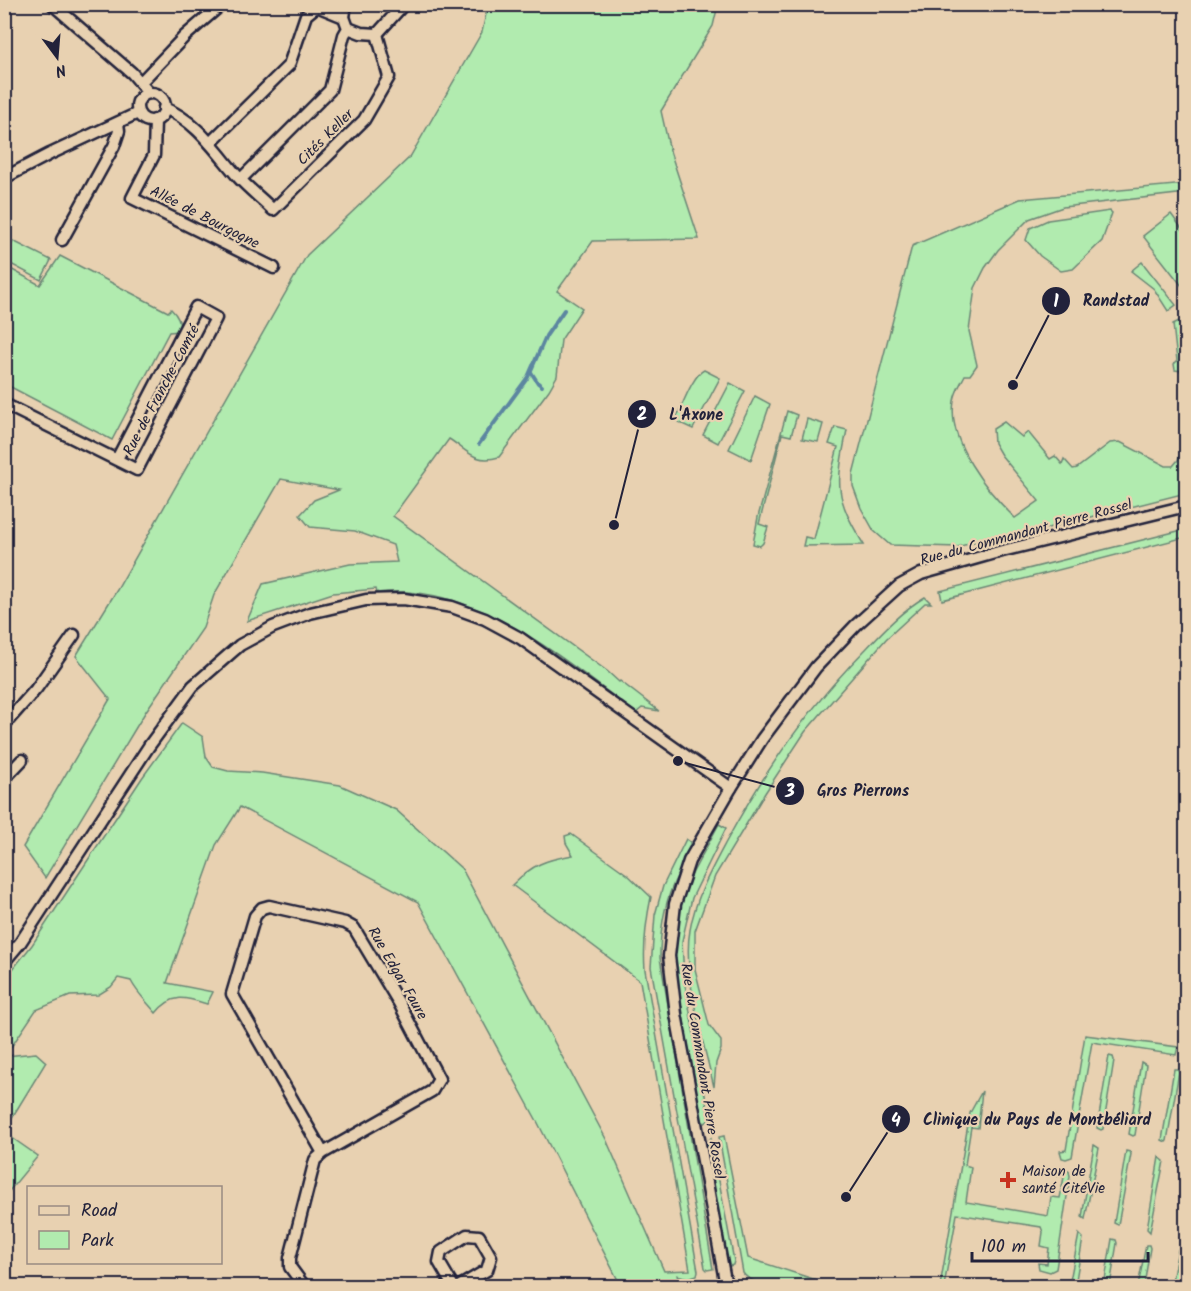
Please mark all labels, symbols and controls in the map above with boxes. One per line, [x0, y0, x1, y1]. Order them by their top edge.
north arrow [27, 27, 87, 87]
text: N [52, 57, 69, 83]
street label: Cités Keller [292, 103, 360, 172]
street label: Allée de Bourgogne [145, 180, 264, 256]
callout: Randstad [1041, 284, 1162, 318]
text: 1 [1053, 288, 1059, 317]
text: Randstad [1083, 289, 1150, 314]
street label: Rue de Franche-Comté [117, 319, 207, 460]
callout: L'Axone [627, 397, 735, 431]
text: 2 [637, 401, 647, 430]
text: L'Axone [669, 403, 723, 428]
street label: Rue du Commandant Pierre Rossel [918, 493, 1135, 573]
callout: Gros Pierrons [775, 774, 921, 808]
text: 3 [784, 778, 795, 807]
text: Gros Pierrons [817, 779, 910, 804]
street label: Rue Edgar Faure [361, 922, 434, 1025]
street label: Rue du Commandant Pierre Rossel [673, 961, 731, 1181]
callout: Clinique du Pays de Montbéliard [881, 1102, 1163, 1136]
text: 4 [891, 1107, 901, 1136]
text: Clinique du Pays de Montbéliard [923, 1108, 1151, 1133]
place label: Maison de santé CitéVie [1022, 1160, 1105, 1201]
marker: Maison de santé CitéVie [999, 1171, 1017, 1189]
legend [27, 1186, 222, 1264]
text: Road [81, 1197, 118, 1226]
scale bar [972, 1225, 1148, 1263]
text: Park [81, 1227, 114, 1256]
text: 100 m [981, 1233, 1026, 1262]

